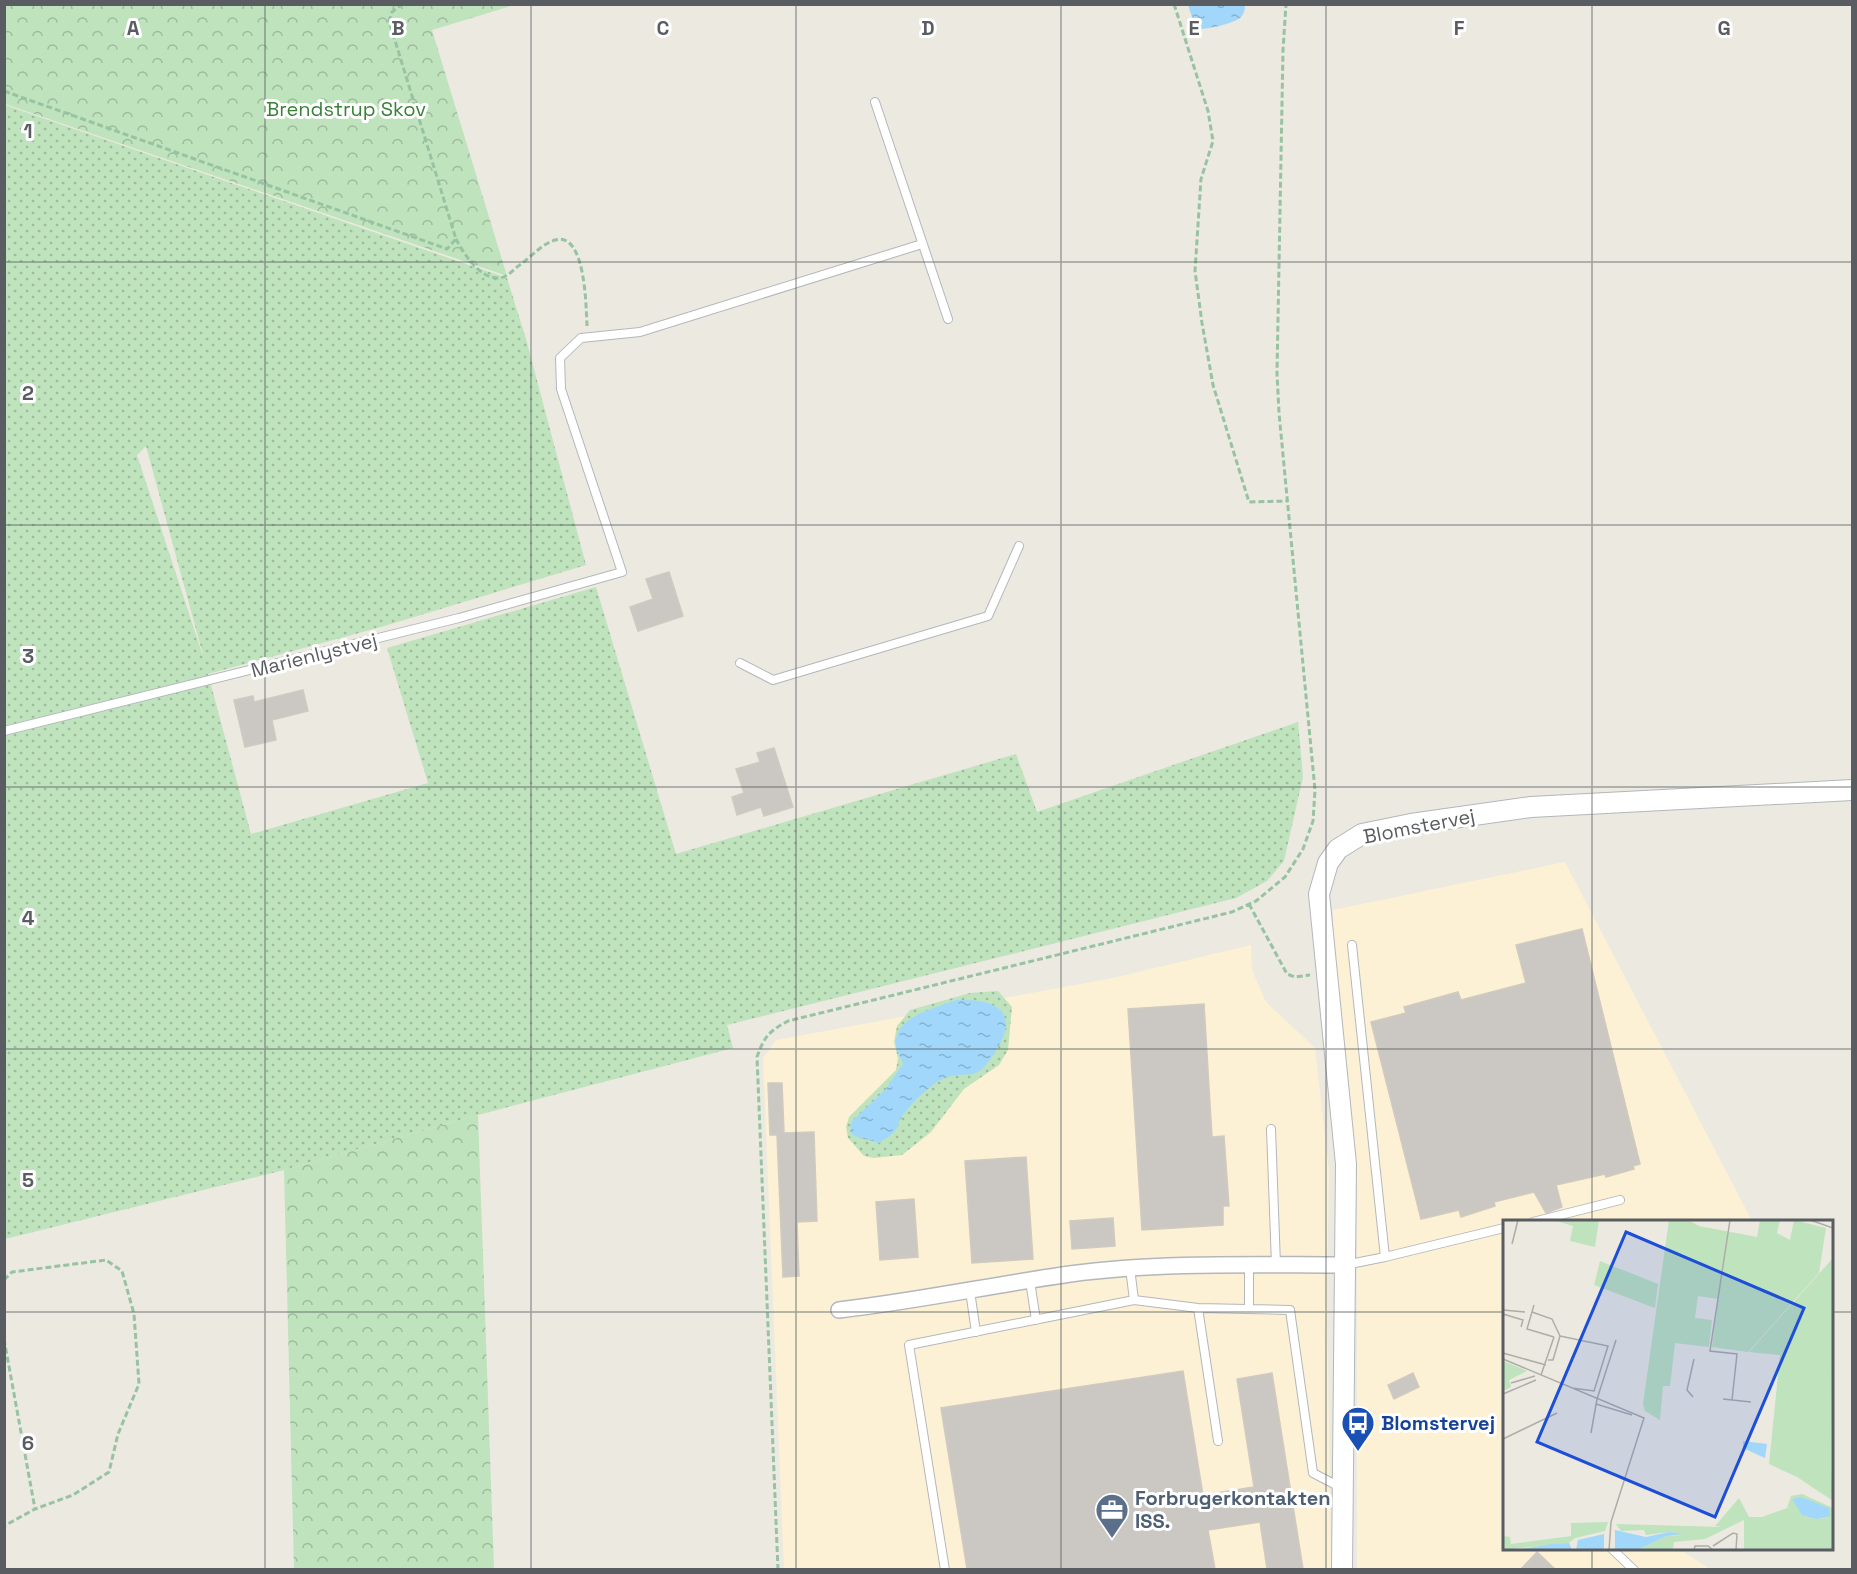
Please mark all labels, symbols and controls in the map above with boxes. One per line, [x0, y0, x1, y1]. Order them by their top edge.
text: A [127, 15, 140, 41]
text: B [391, 15, 405, 41]
text: C [657, 15, 670, 41]
text: D [921, 15, 935, 41]
text: E [1188, 15, 1200, 41]
text: F [1454, 15, 1465, 41]
text: G [1717, 15, 1731, 41]
park label: Brendstrup Skov [266, 96, 426, 122]
text: 1 [23, 118, 33, 144]
text: 2 [22, 380, 34, 406]
street label: Marienlystvej [248, 627, 380, 683]
text: 3 [22, 643, 34, 669]
street label: Blomstervej [1361, 802, 1477, 850]
text: 4 [22, 905, 35, 931]
text: 5 [22, 1167, 34, 1193]
inset map [1503, 1220, 1833, 1550]
bus stop icon: Blomstervej [1340, 1405, 1376, 1452]
place label: Blomstervej [1381, 1410, 1495, 1436]
text: 6 [22, 1430, 34, 1456]
place label: Forbrugerkontakten ISS. [1135, 1485, 1331, 1534]
office icon: Forbrugerkontakten ISS. [1094, 1492, 1130, 1539]

